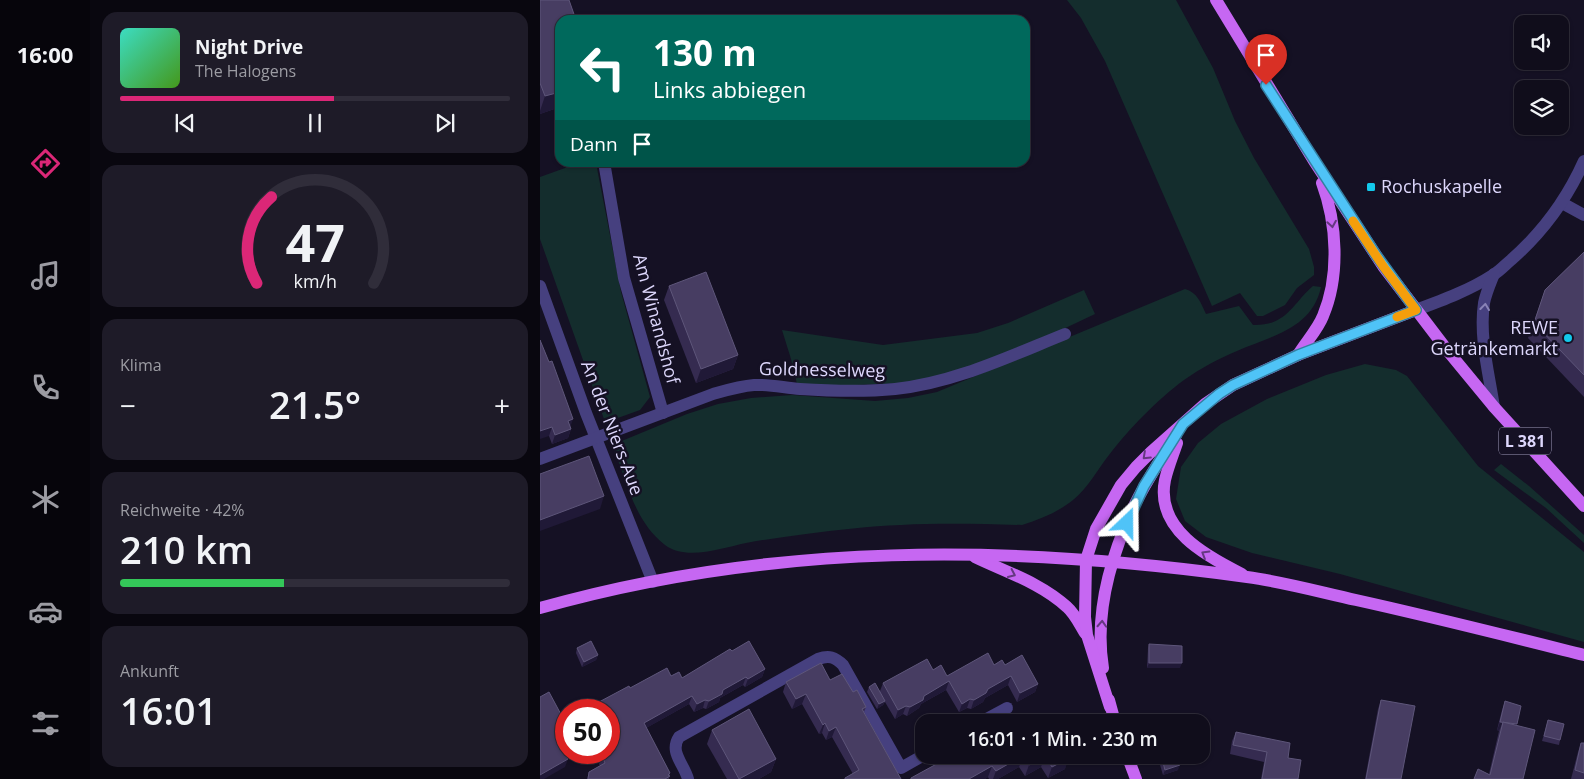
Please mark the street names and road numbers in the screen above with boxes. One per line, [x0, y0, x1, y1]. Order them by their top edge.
street label: Am Winandshof [628, 251, 686, 387]
street label: Goldnesselweg [759, 356, 886, 382]
street label: An der Niers-Aue [576, 357, 650, 499]
road number: L 381 [1499, 428, 1551, 454]

